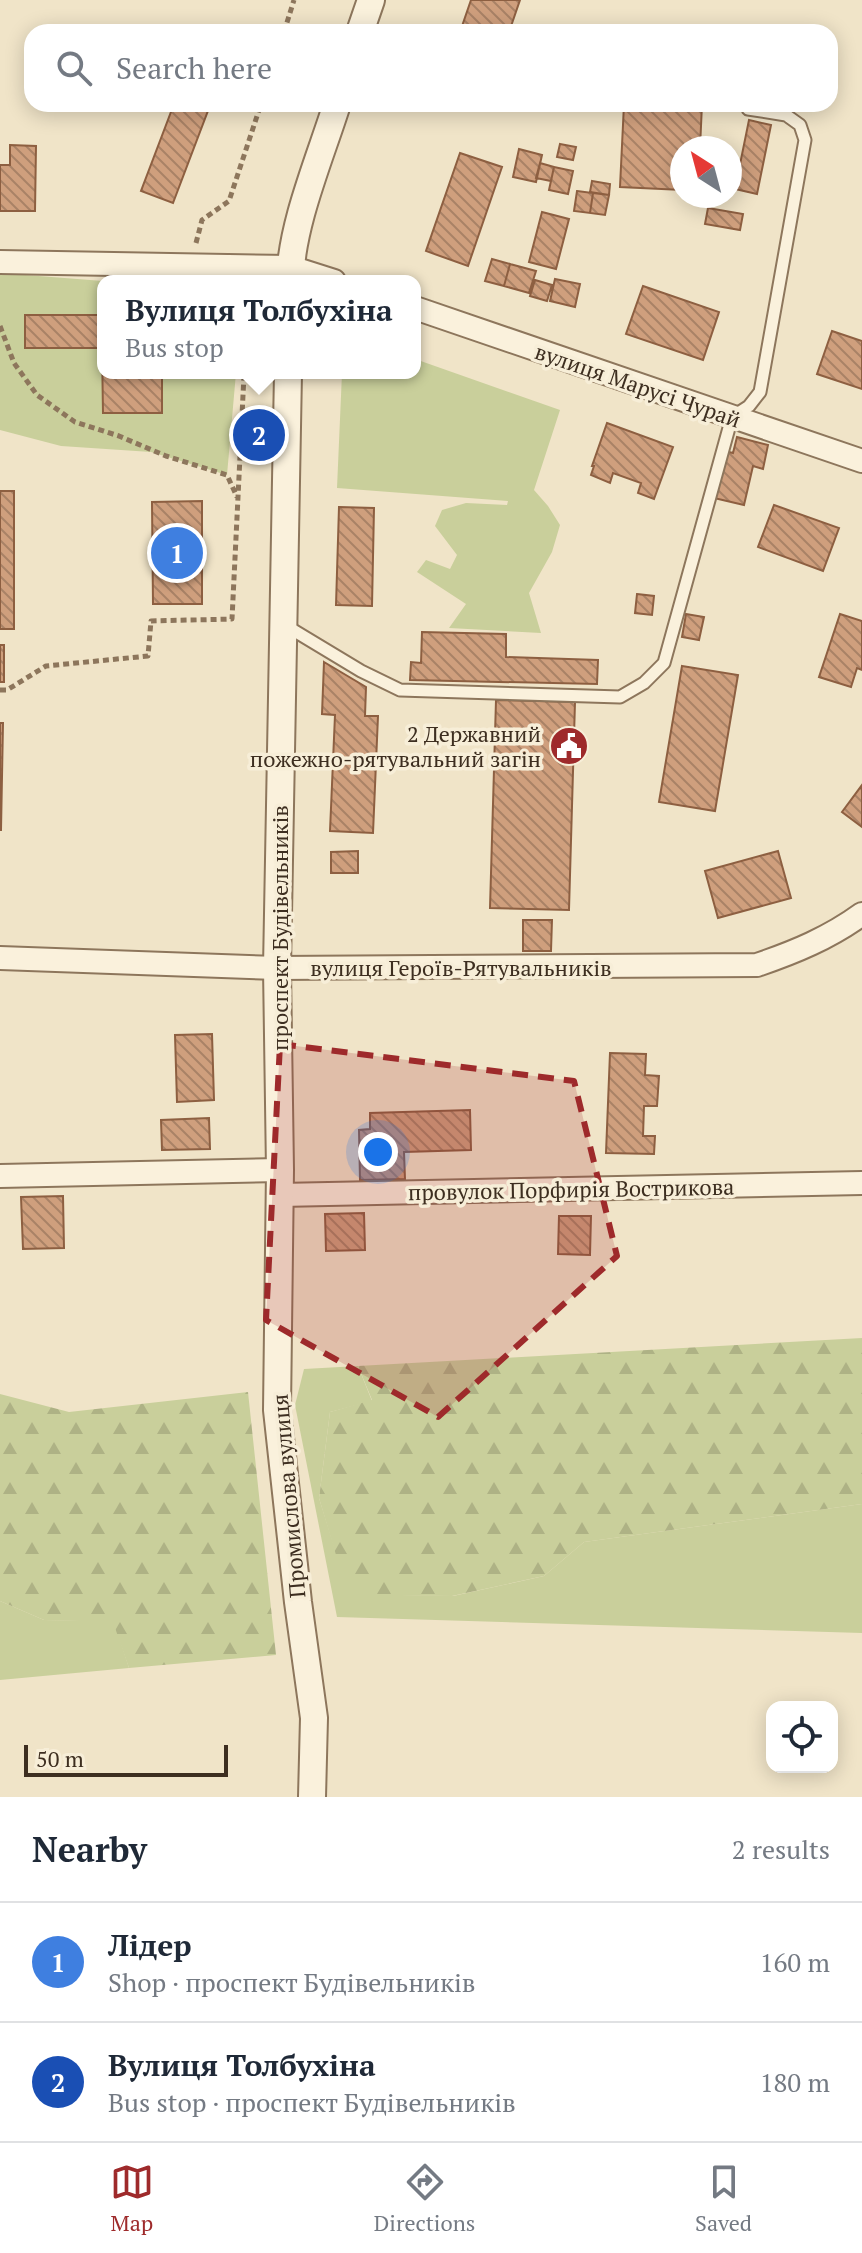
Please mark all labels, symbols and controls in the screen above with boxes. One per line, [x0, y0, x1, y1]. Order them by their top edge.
search box [24, 24, 838, 112]
icon: search [52, 46, 96, 90]
text: Search here [116, 48, 272, 88]
north arrow [670, 136, 742, 208]
popup [97, 275, 421, 379]
text: Вулиця Толбухіна [125, 290, 393, 330]
text: Bus stop [125, 330, 224, 364]
street label: вулиця Марусі Чурай [531, 336, 745, 434]
pin: 2 [233, 405, 285, 465]
pin: 1 [151, 523, 203, 583]
place label: 2 Державний пожежно-рятувальний загін [250, 719, 541, 773]
public building icon: 2 Державний пожежно-рятувальний загін [548, 725, 590, 767]
street label: проспект Будівельників [265, 805, 294, 1051]
street label: вулиця Героїв-Рятувальників [310, 953, 612, 982]
your location [358, 1132, 398, 1172]
street label: провулок Порфирія Вострикова [408, 1172, 734, 1206]
street label: Промислова вулиця [265, 1393, 311, 1599]
map controls [766, 1701, 838, 1773]
button: locate [766, 1701, 838, 1773]
scale bar [24, 1741, 228, 1777]
text: 50 m [36, 1744, 84, 1773]
text: Nearby [32, 1827, 147, 1872]
text: 2 results [732, 1832, 830, 1866]
text: Лідер [108, 1925, 192, 1965]
text: 1 [51, 1945, 65, 1979]
text: 160 m [760, 1945, 830, 1979]
text: Shop · проспект Будівельників [108, 1965, 476, 1999]
text: Вулиця Толбухіна [108, 2045, 376, 2085]
text: 2 [51, 2065, 65, 2099]
text: 180 m [760, 2065, 830, 2099]
text: Bus stop · проспект Будівельників [108, 2085, 516, 2119]
tab: Map [110, 2160, 154, 2237]
tab: Directions [374, 2160, 475, 2237]
tab: Saved [695, 2160, 752, 2237]

